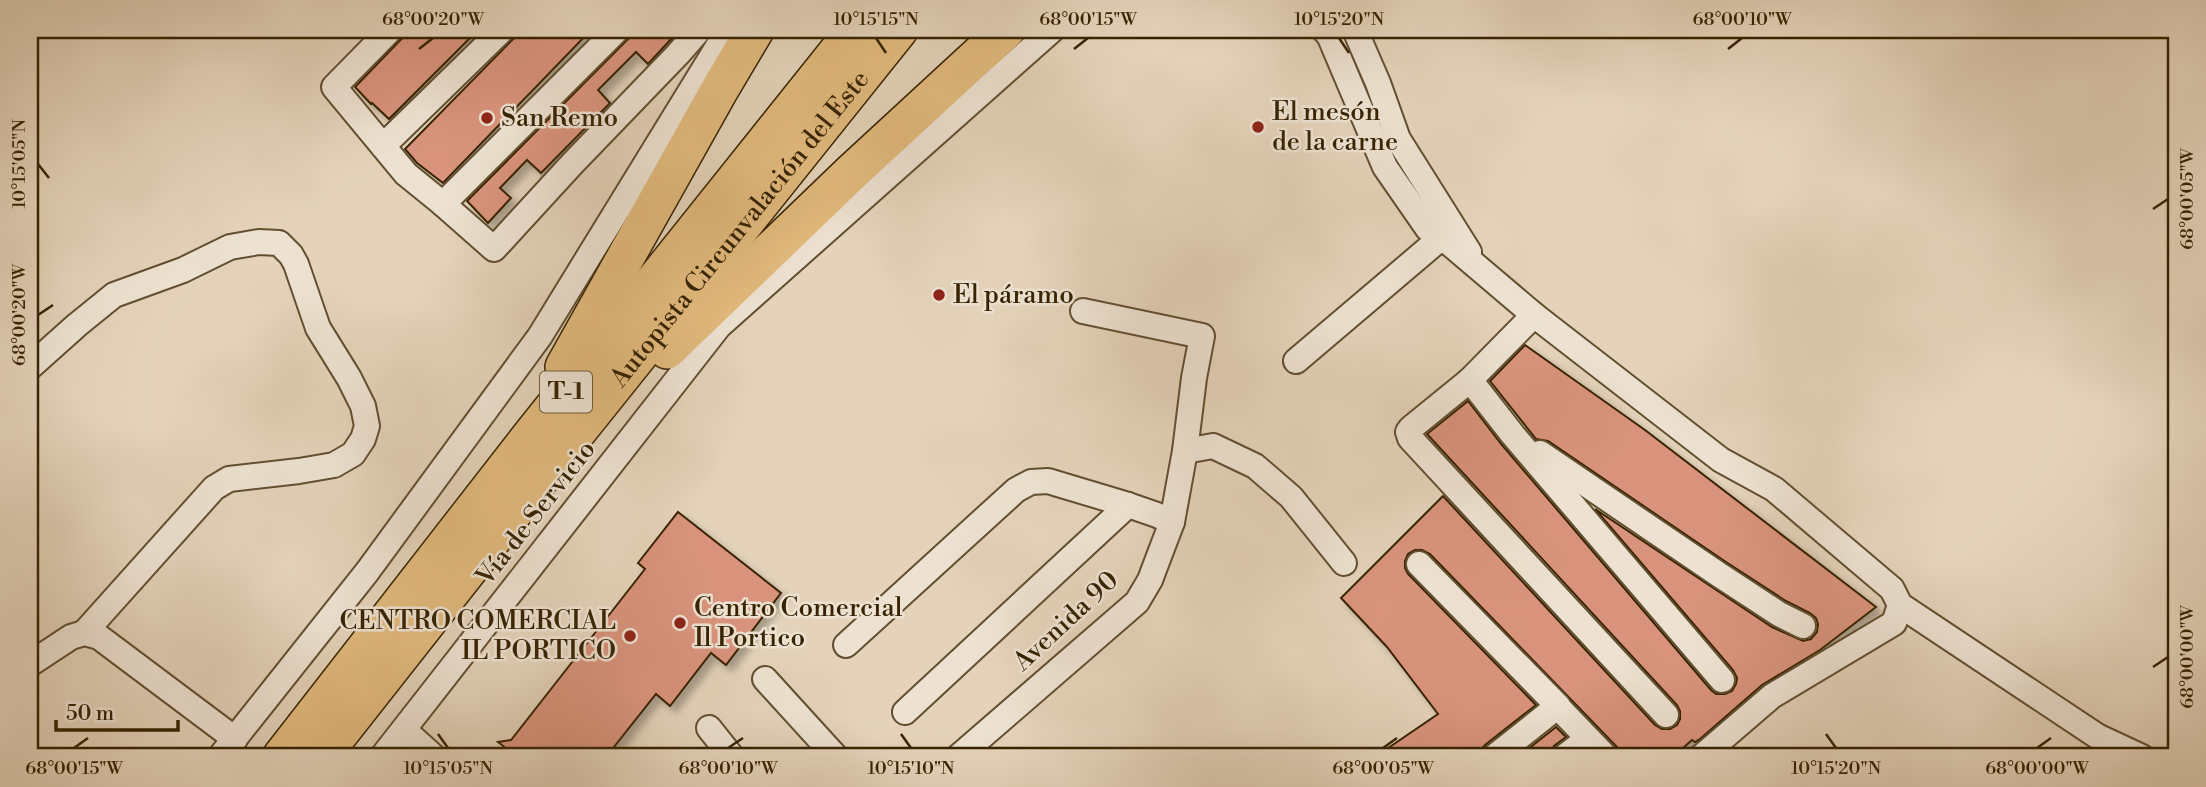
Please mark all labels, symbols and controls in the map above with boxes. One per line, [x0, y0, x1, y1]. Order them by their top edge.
text: 68°00'20"W [382, 8, 485, 31]
text: 10°15'15"N [833, 8, 919, 31]
text: 68°00'15"W [1039, 8, 1137, 31]
text: 10°15'20"N [1294, 8, 1385, 31]
text: 68°00'10"W [1693, 8, 1792, 31]
street label: Autopista Circunvalación del Este [603, 64, 876, 395]
place label: El mesón de la carne [1272, 96, 1398, 158]
place label: San Remo [501, 102, 618, 134]
marker: San Remo [479, 110, 495, 126]
text: 10°15'05"N [8, 119, 31, 209]
marker: El mesón de la carne [1250, 119, 1266, 135]
text: 68°00'05"W [2176, 147, 2199, 250]
text: 68°00'20"W [8, 263, 31, 366]
place label: El páramo [953, 279, 1074, 311]
marker: El páramo [931, 287, 947, 303]
road number: T-1 [540, 372, 592, 412]
street label: Vía de Servicio [469, 434, 603, 593]
street label: Avenida 90 [1006, 564, 1125, 679]
place label: Centro Comercial Il Portico [694, 592, 903, 654]
text: 68°00'00"W [2176, 604, 2199, 709]
place label: CENTRO COMERCIAL IL PORTICO [340, 605, 616, 667]
marker: Centro Comercial Il Portico [672, 615, 688, 631]
marker: CENTRO COMERCIAL IL PORTICO [622, 628, 638, 644]
scale bar [56, 689, 178, 733]
text: 50 m [66, 701, 114, 727]
text: 68°00'15"W [25, 757, 123, 780]
text: 10°15'05"N [403, 757, 493, 780]
text: 68°00'10"W [679, 757, 778, 780]
text: 10°15'10"N [868, 757, 955, 780]
text: 68°00'05"W [1332, 757, 1435, 780]
text: 10°15'20"N [1791, 757, 1882, 780]
text: 68°00'00"W [1985, 757, 2090, 780]

